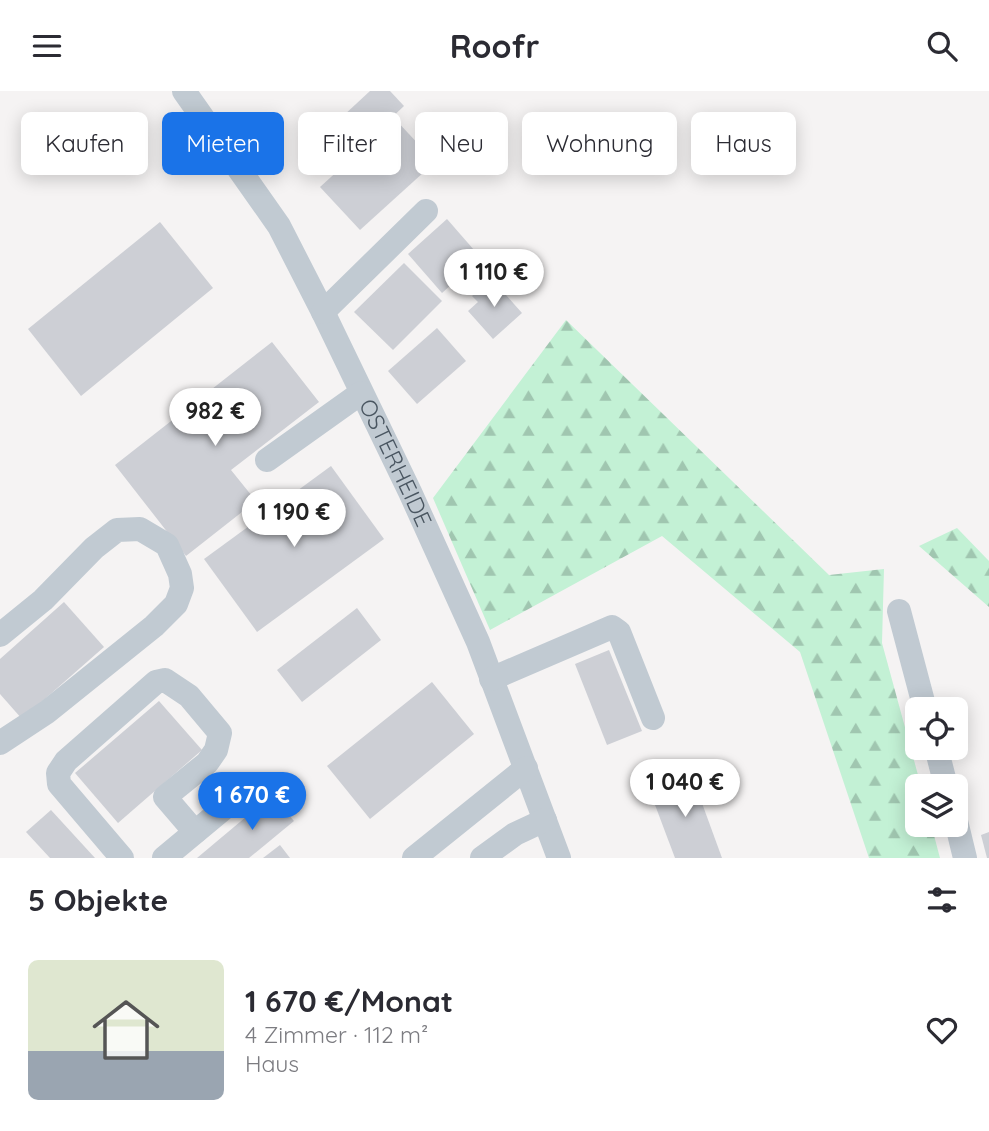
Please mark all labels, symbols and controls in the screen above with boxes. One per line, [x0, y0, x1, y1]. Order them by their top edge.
text: Roofr [450, 26, 539, 66]
icon: menu [28, 27, 66, 65]
icon: search [923, 27, 961, 65]
chip: Kaufen [21, 112, 148, 175]
chip: Mieten [162, 112, 284, 175]
chip: Filter [298, 112, 401, 175]
chip: Neu [415, 112, 508, 175]
chip: Wohnung [522, 112, 677, 175]
chip: Haus [691, 112, 796, 175]
pin: 1 110 € [429, 249, 559, 309]
text: 1 110 € [460, 257, 528, 286]
pin: 982 € [166, 389, 264, 448]
street label: OSTERHEIDE [353, 394, 439, 531]
text: 982 € [185, 396, 245, 425]
pin: 1 190 € [229, 489, 359, 549]
text: 1 190 € [258, 497, 330, 526]
map controls [905, 697, 968, 837]
button: locate [905, 697, 968, 760]
pin: 1 040 € [620, 759, 750, 819]
text: 1 040 € [646, 767, 724, 796]
pin: 1 670 € [187, 773, 317, 832]
button: layers [905, 774, 968, 837]
text: 1 670 € [214, 780, 290, 809]
text: 5 Objekte [28, 881, 168, 919]
icon: filters [923, 881, 961, 919]
text: 1 670 €/Monat [245, 982, 453, 1020]
icon: home [84, 988, 168, 1072]
icon: heart [923, 1011, 961, 1049]
text: 4 Zimmer · 112 m² [245, 1020, 428, 1049]
text: Haus [245, 1049, 299, 1078]

